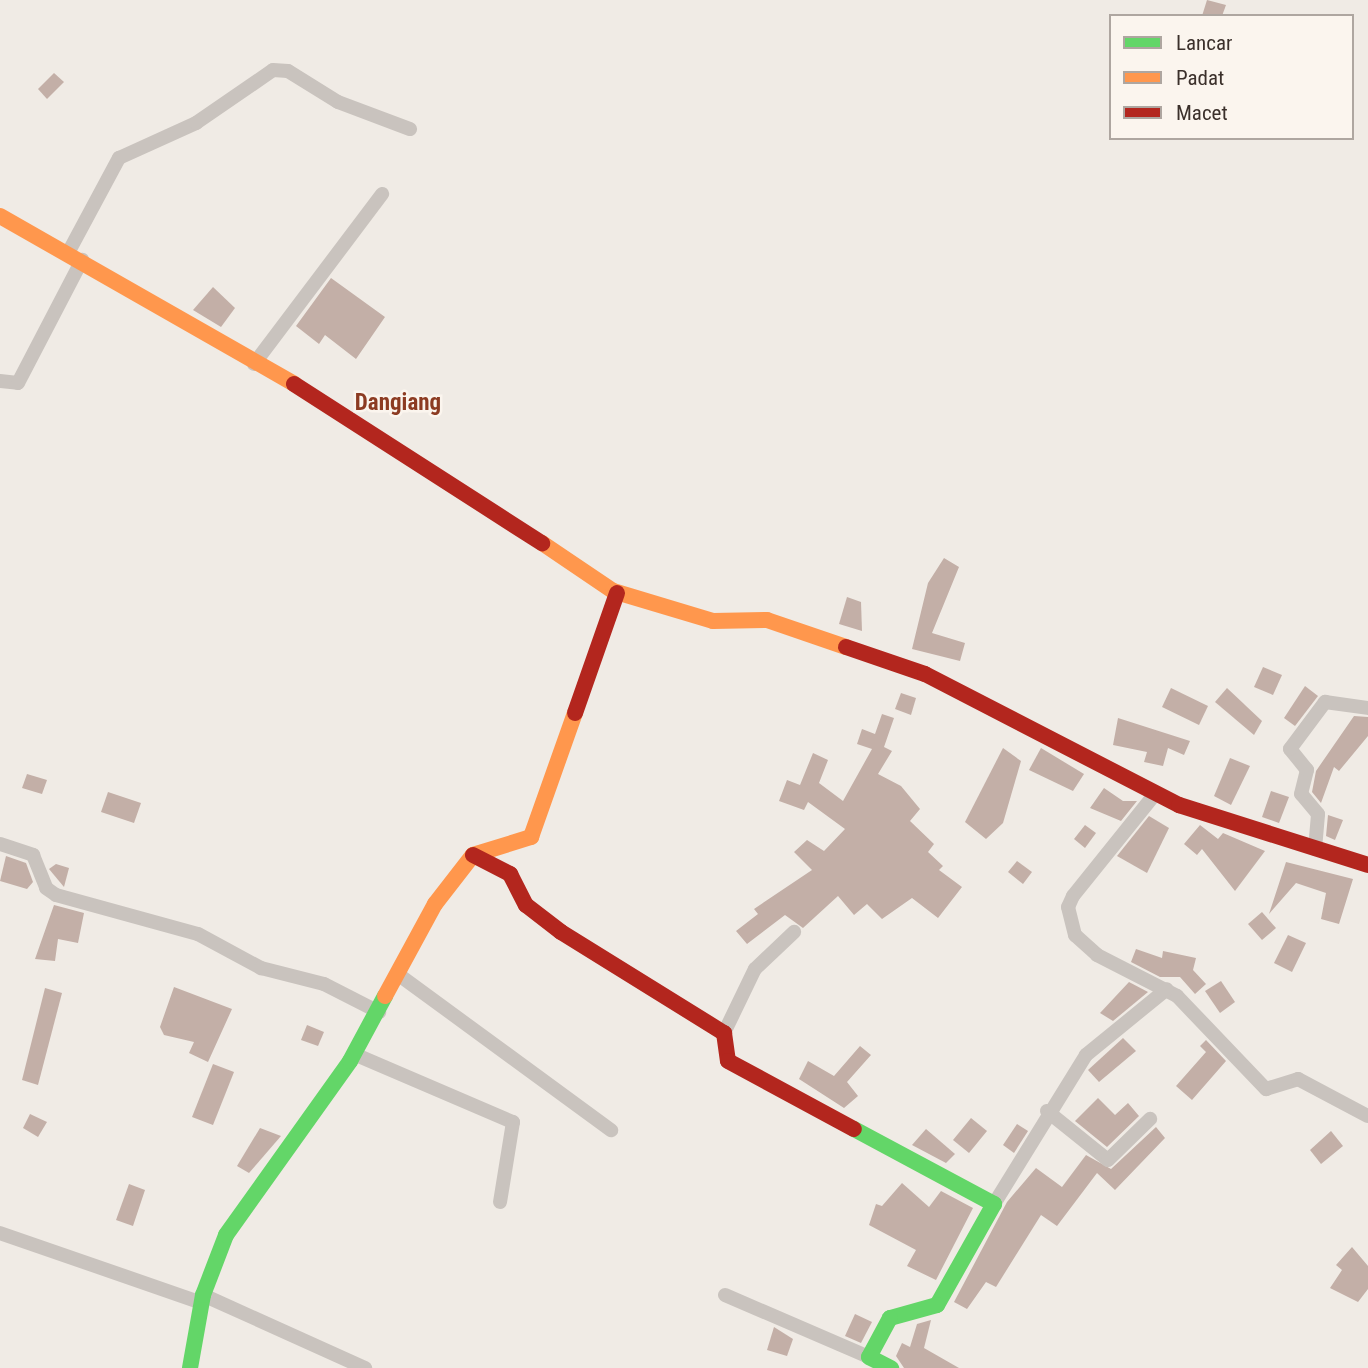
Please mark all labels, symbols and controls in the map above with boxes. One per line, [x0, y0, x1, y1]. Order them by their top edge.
legend [1109, 14, 1354, 140]
text: Lancar [1176, 31, 1232, 55]
text: Padat [1176, 66, 1224, 90]
text: Macet [1176, 101, 1228, 125]
district label: Dangiang [355, 389, 441, 417]

